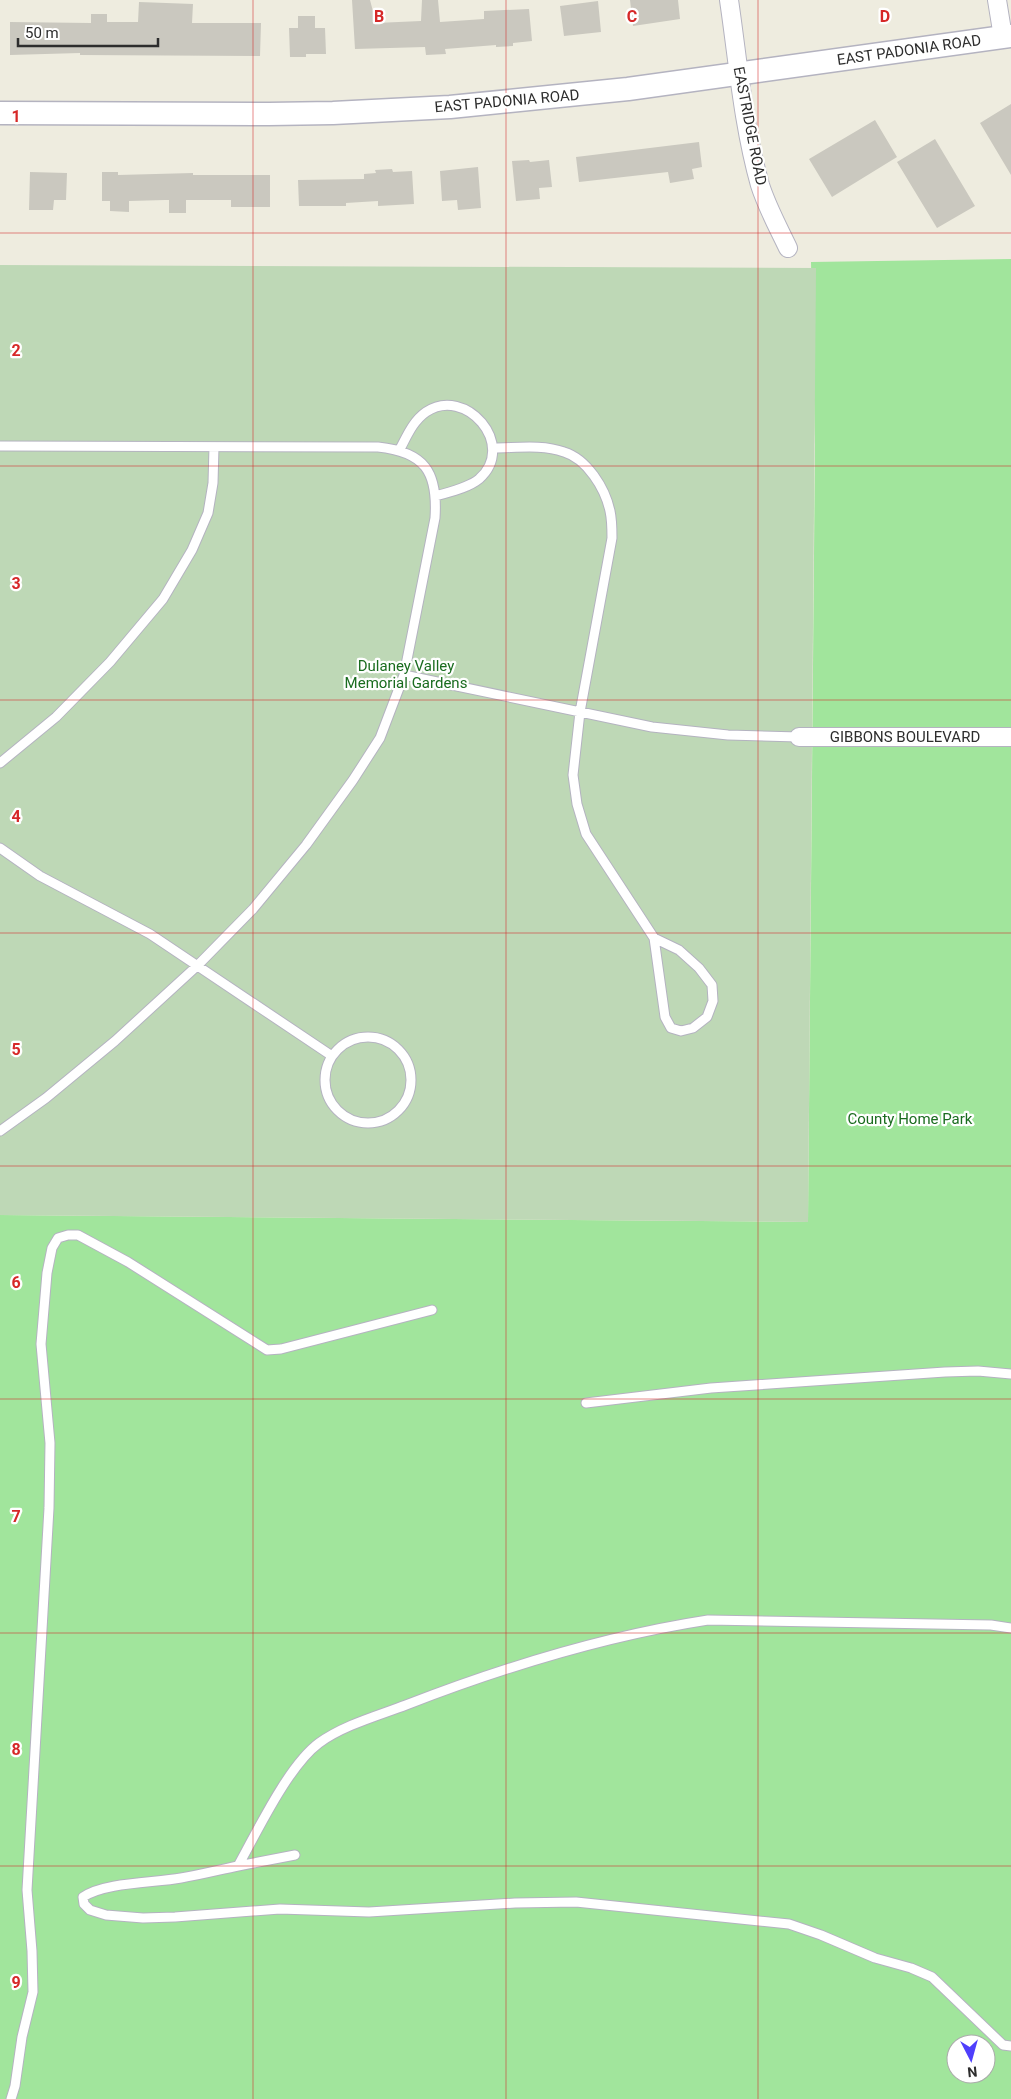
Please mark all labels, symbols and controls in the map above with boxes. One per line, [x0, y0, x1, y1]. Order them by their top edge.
text: B [374, 7, 384, 26]
text: C [627, 7, 637, 26]
text: D [880, 7, 890, 26]
scale bar [18, 15, 158, 47]
text: 50 m [25, 24, 59, 42]
street label: EAST PADONIA ROAD [836, 31, 982, 69]
street label: EASTRIDGE ROAD [730, 65, 770, 187]
street label: EAST PADONIA ROAD [434, 86, 580, 116]
text: 1 [11, 107, 21, 126]
text: 2 [11, 341, 21, 360]
text: 3 [11, 574, 21, 593]
park label: Dulaney Valley Memorial Gardens [345, 657, 467, 692]
street label: GIBBONS BOULEVARD [830, 728, 980, 746]
text: 4 [11, 807, 21, 826]
text: 5 [11, 1040, 21, 1059]
park label: County Home Park [848, 1110, 973, 1128]
text: 6 [11, 1273, 21, 1292]
text: 7 [11, 1507, 21, 1526]
text: 8 [11, 1740, 21, 1759]
text: 9 [11, 1973, 21, 1992]
north arrow [946, 2034, 996, 2084]
text: N [967, 2063, 978, 2080]

